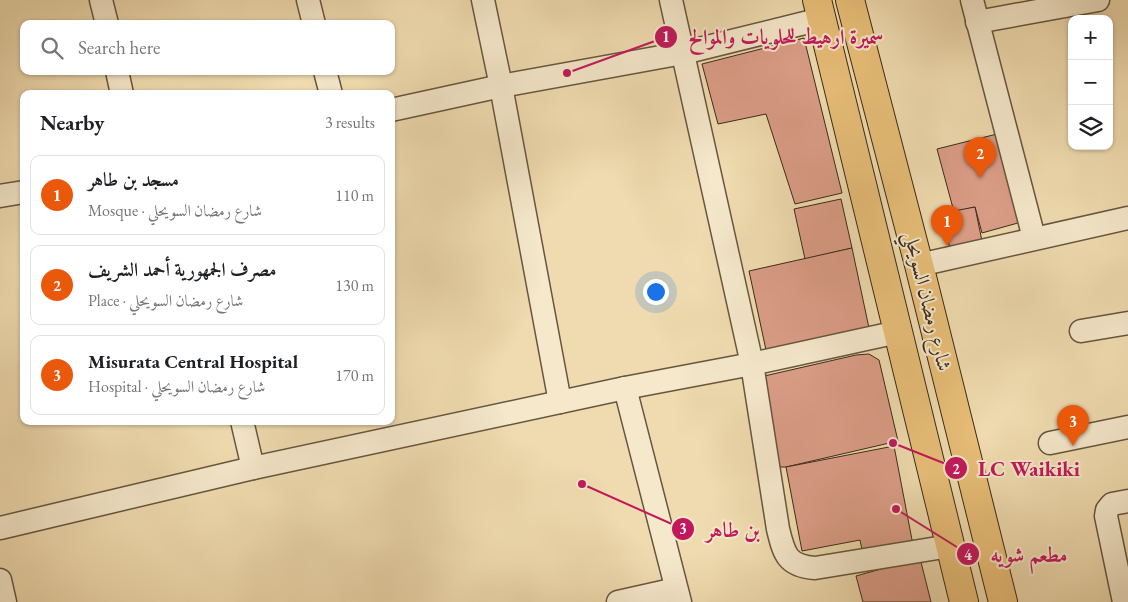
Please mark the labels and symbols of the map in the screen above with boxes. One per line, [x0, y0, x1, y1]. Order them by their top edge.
callout: سميرة ارهيط للحلويات والموالح [654, 19, 894, 55]
text: سميرة ارهيط للحلويات والموالح [688, 23, 884, 55]
text: 1 [662, 27, 670, 46]
pin: 2 [964, 137, 996, 178]
pin: 1 [931, 205, 963, 246]
street label: شارع رمضان السويحلي [891, 229, 958, 375]
your location [643, 279, 669, 305]
pin: 3 [1057, 405, 1089, 446]
callout: LC Waikiki [943, 450, 1090, 486]
text: LC Waikiki [978, 455, 1080, 482]
text: 2 [952, 459, 960, 478]
callout: بن طاهر [671, 511, 770, 547]
text: بن طاهر [704, 516, 760, 544]
text: 3 [679, 519, 687, 538]
callout: مطعم شويه [955, 536, 1077, 572]
text: مطعم شويه [990, 541, 1068, 574]
text: 4 [964, 545, 973, 564]

